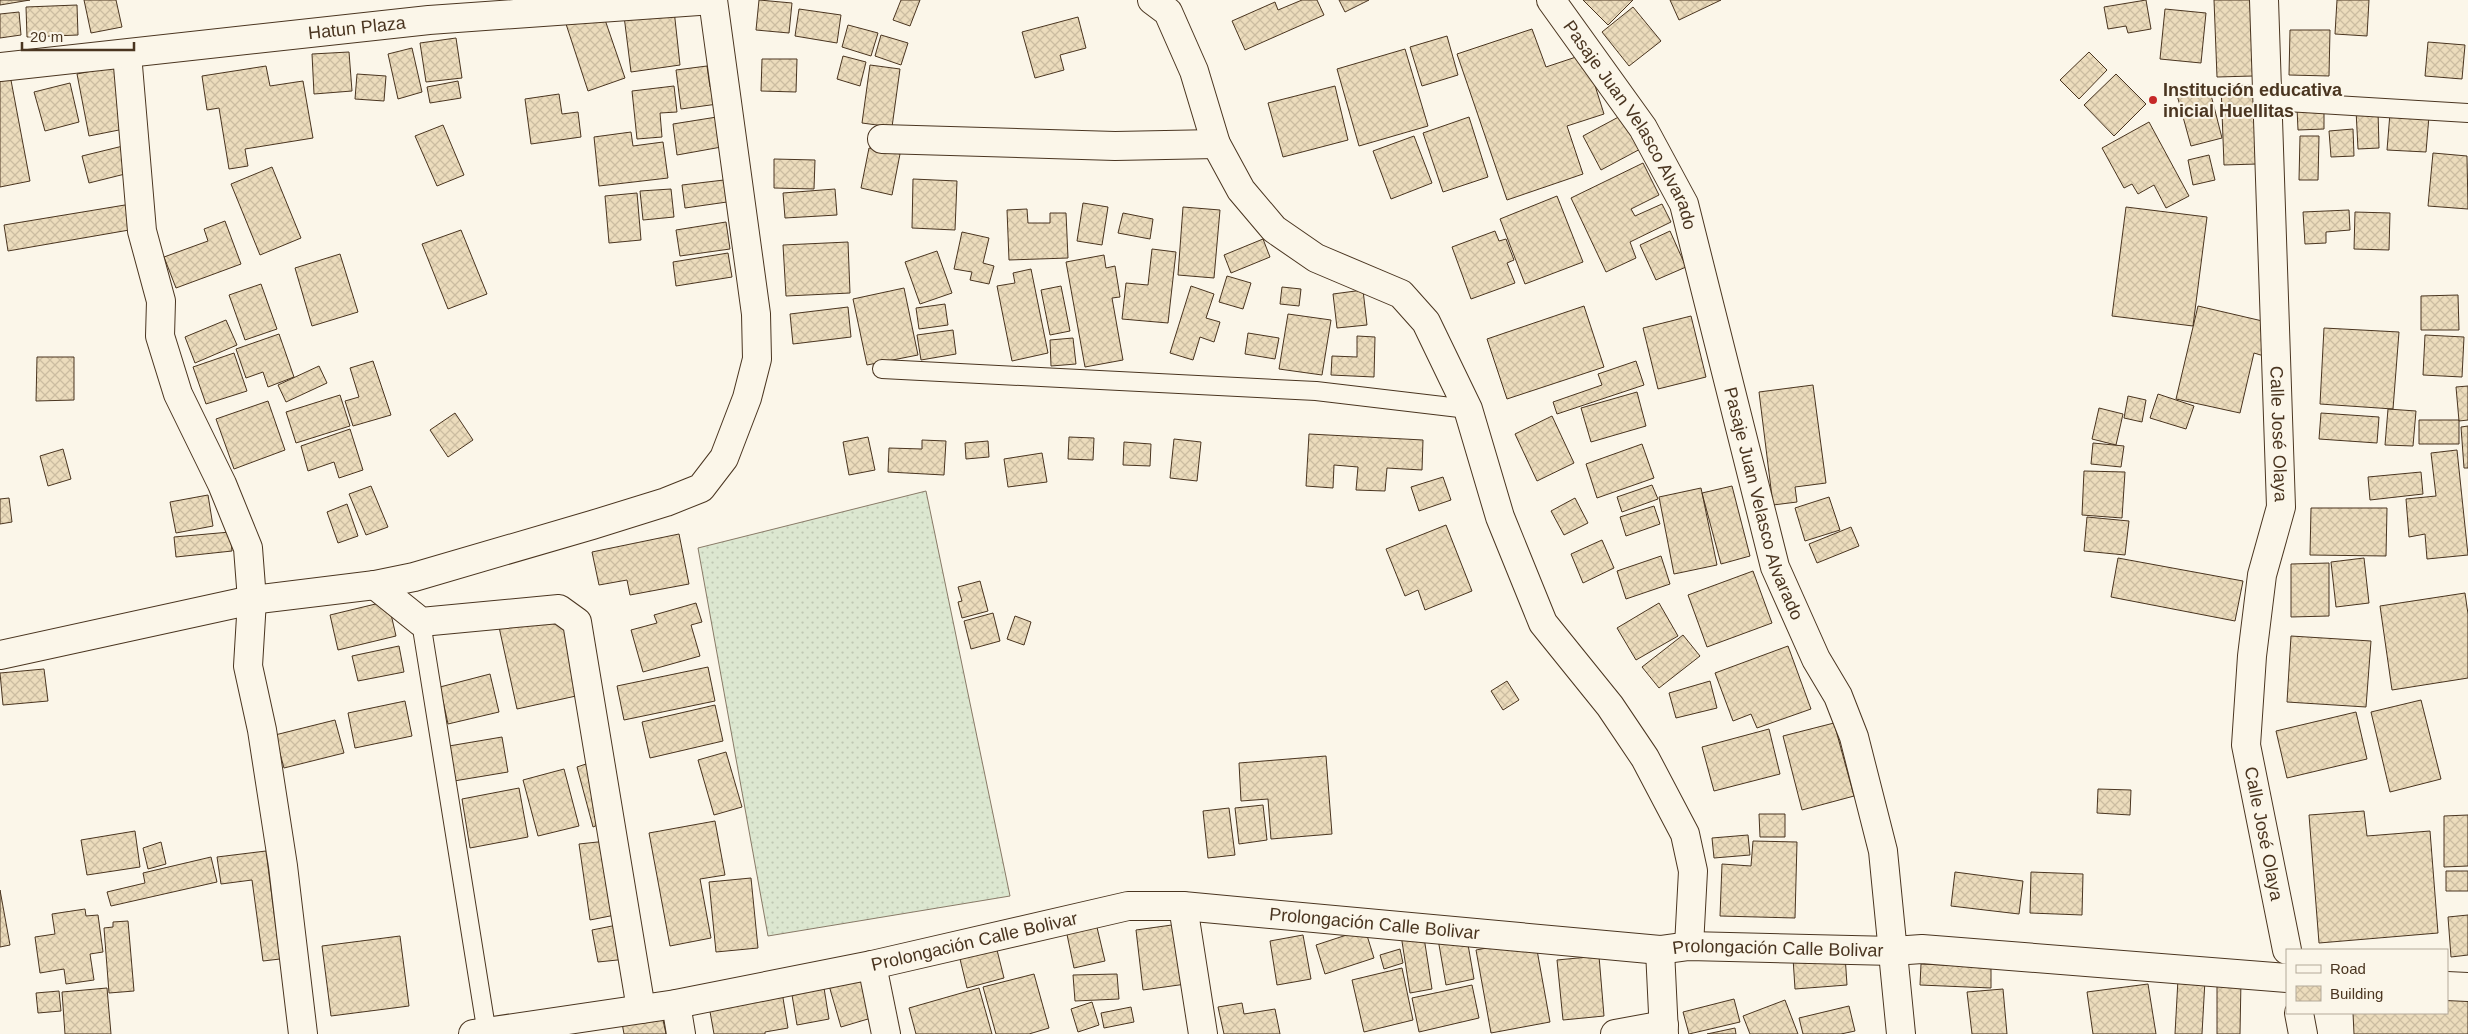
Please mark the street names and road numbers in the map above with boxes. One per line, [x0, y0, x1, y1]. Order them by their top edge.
street label: Hatun Plaza [307, 13, 408, 43]
street label: Pasaje Juan Velasco Alvarado [1559, 17, 1700, 232]
street label: Calle José Olaya [2266, 365, 2291, 503]
street label: Pasaje Juan Velasco Alvarado [1720, 385, 1807, 623]
street label: Calle José Olaya [2241, 765, 2287, 903]
street label: Prolongación Calle Bolivar [1268, 904, 1481, 943]
street label: Prolongación Calle Bolivar [869, 908, 1079, 975]
street label: Prolongación Calle Bolivar [1671, 936, 1884, 961]

